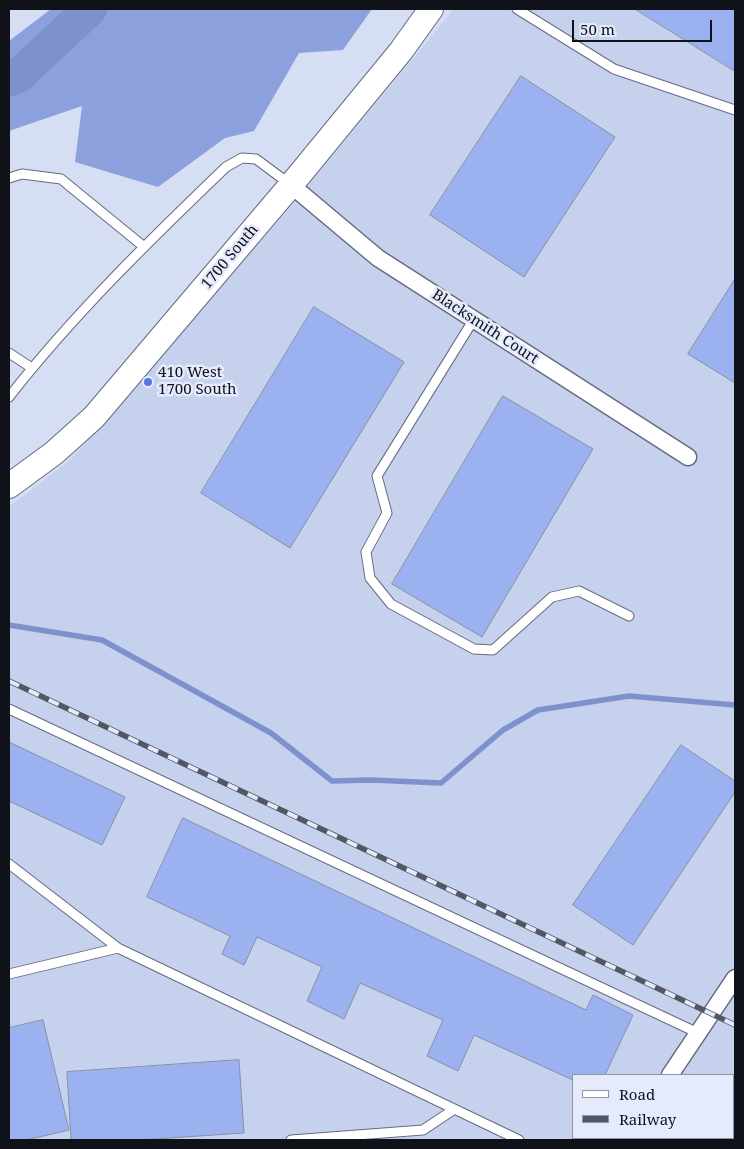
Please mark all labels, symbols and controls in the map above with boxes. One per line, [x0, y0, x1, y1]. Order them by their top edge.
scale bar [574, 10, 714, 42]
text: 50 m [580, 19, 615, 39]
street label: 1700 South [198, 221, 262, 293]
street label: Blacksmith Court [428, 286, 542, 368]
place label: 410 West 1700 South [158, 364, 237, 399]
marker: 410 West 1700 South [142, 376, 154, 388]
legend [572, 1074, 734, 1139]
text: Road [619, 1084, 655, 1104]
text: Railway [619, 1109, 676, 1129]

